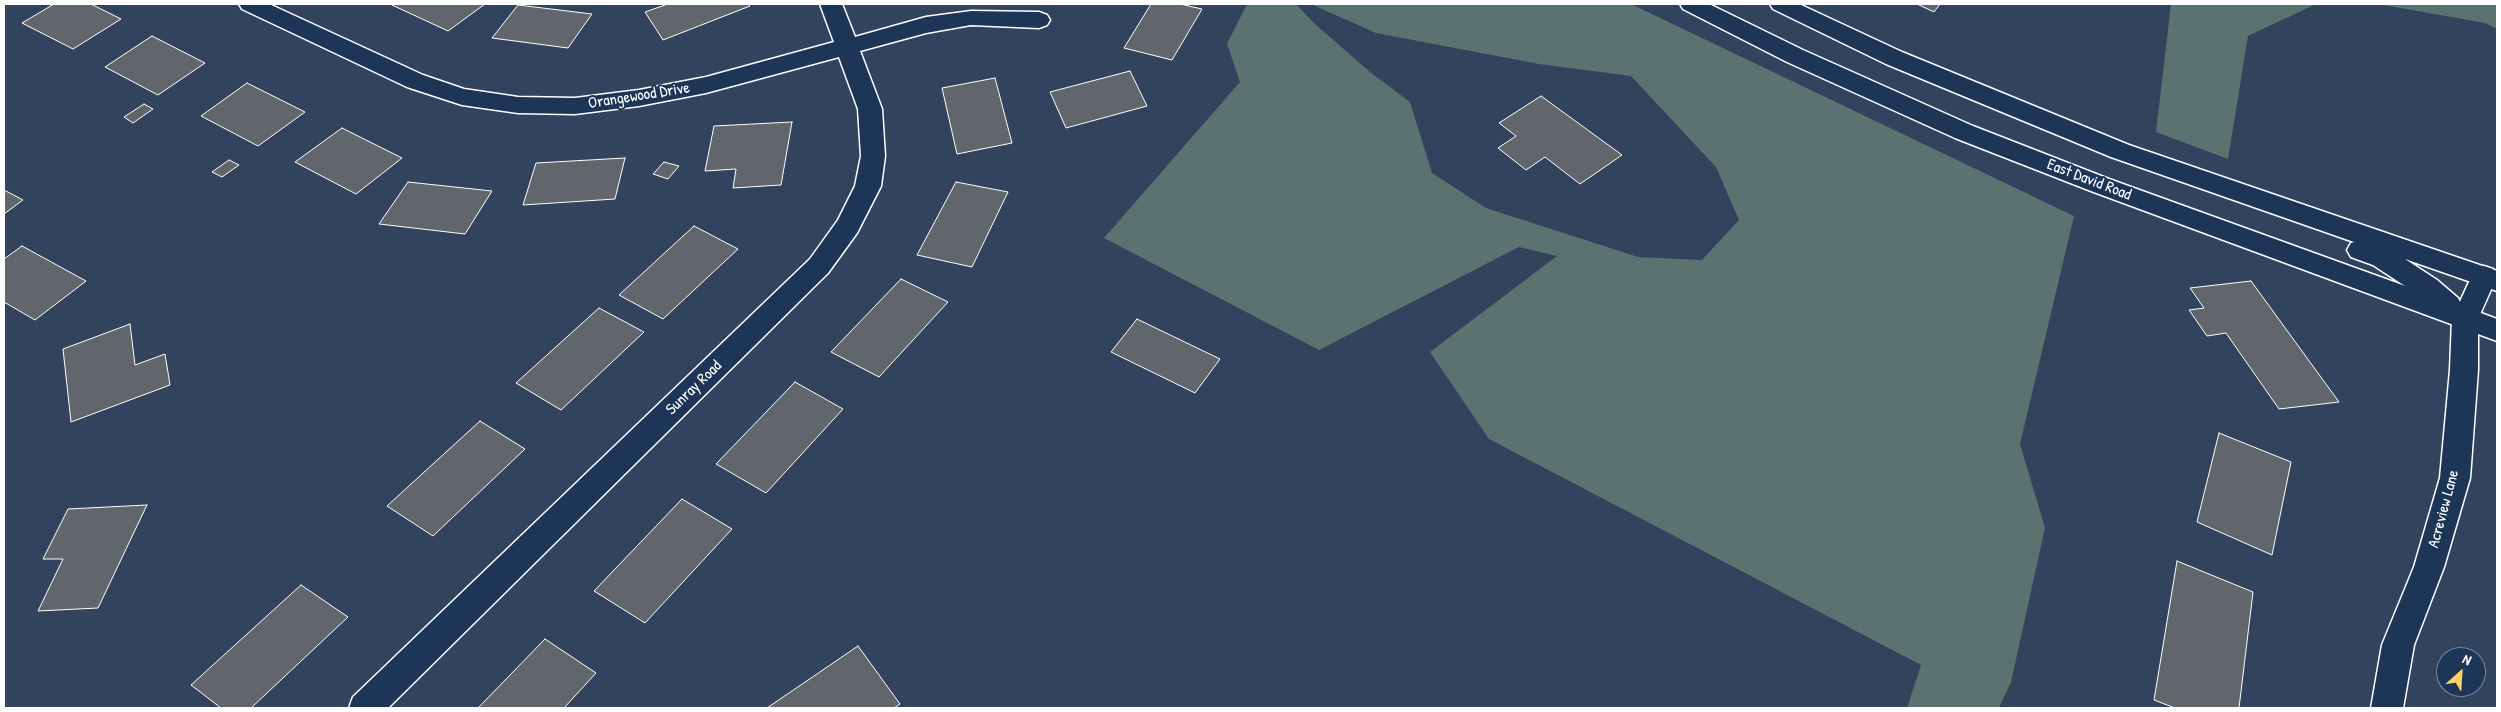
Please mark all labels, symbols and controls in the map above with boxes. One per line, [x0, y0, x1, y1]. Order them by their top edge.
street label: Orangewood Drive [587, 79, 691, 113]
street label: East David Road [2044, 155, 2134, 205]
street label: Sunray Road [662, 357, 726, 419]
street label: Acreview Lane [2424, 468, 2464, 550]
north arrow [2436, 647, 2486, 697]
text: N [2460, 649, 2475, 669]

